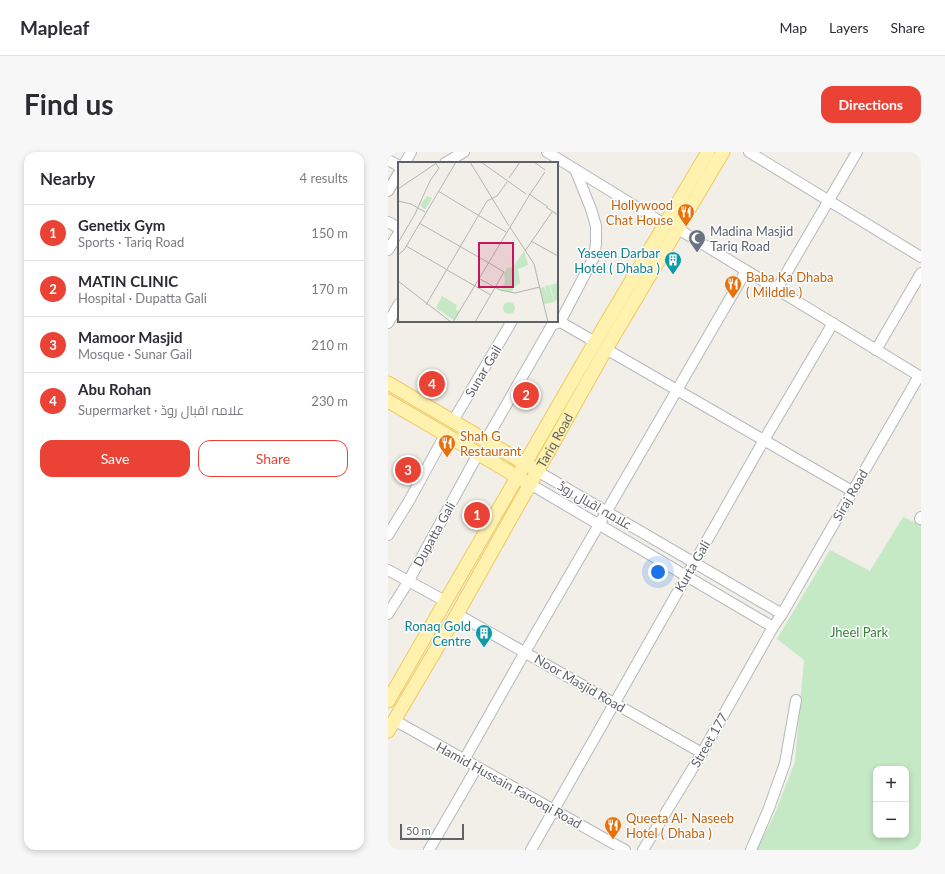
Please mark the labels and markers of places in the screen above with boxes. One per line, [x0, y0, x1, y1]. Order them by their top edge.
place label: Hollywood Chat House [606, 197, 673, 228]
restaurant icon: Hollywood Chat House [676, 202, 696, 227]
place label: Madina Masjid Tariq Road [710, 223, 793, 254]
mosque icon: Madina Masjid Tariq Road [687, 228, 707, 253]
place label: Yaseen Darbar Hotel ( Dhaba ) [574, 245, 660, 276]
building icon: Yaseen Darbar Hotel ( Dhaba ) [663, 250, 683, 275]
place label: Baba Ka Dhaba ( Milddle ) [746, 269, 833, 300]
restaurant icon: Baba Ka Dhaba ( Milddle ) [723, 274, 743, 299]
pin: 4 [419, 369, 445, 399]
pin: 2 [513, 380, 539, 410]
place label: Shah G Restaurant [460, 428, 522, 459]
restaurant icon: Shah G Restaurant [437, 433, 457, 458]
pin: 3 [395, 455, 421, 485]
pin: 1 [464, 500, 490, 530]
place label: Ronaq Gold Centre [404, 618, 471, 649]
building icon: Ronaq Gold Centre [474, 623, 494, 648]
place label: Queeta Al- Naseeb Hotel ( Dhaba ) [626, 810, 734, 841]
restaurant icon: Queeta Al- Naseeb Hotel ( Dhaba ) [603, 815, 623, 840]

